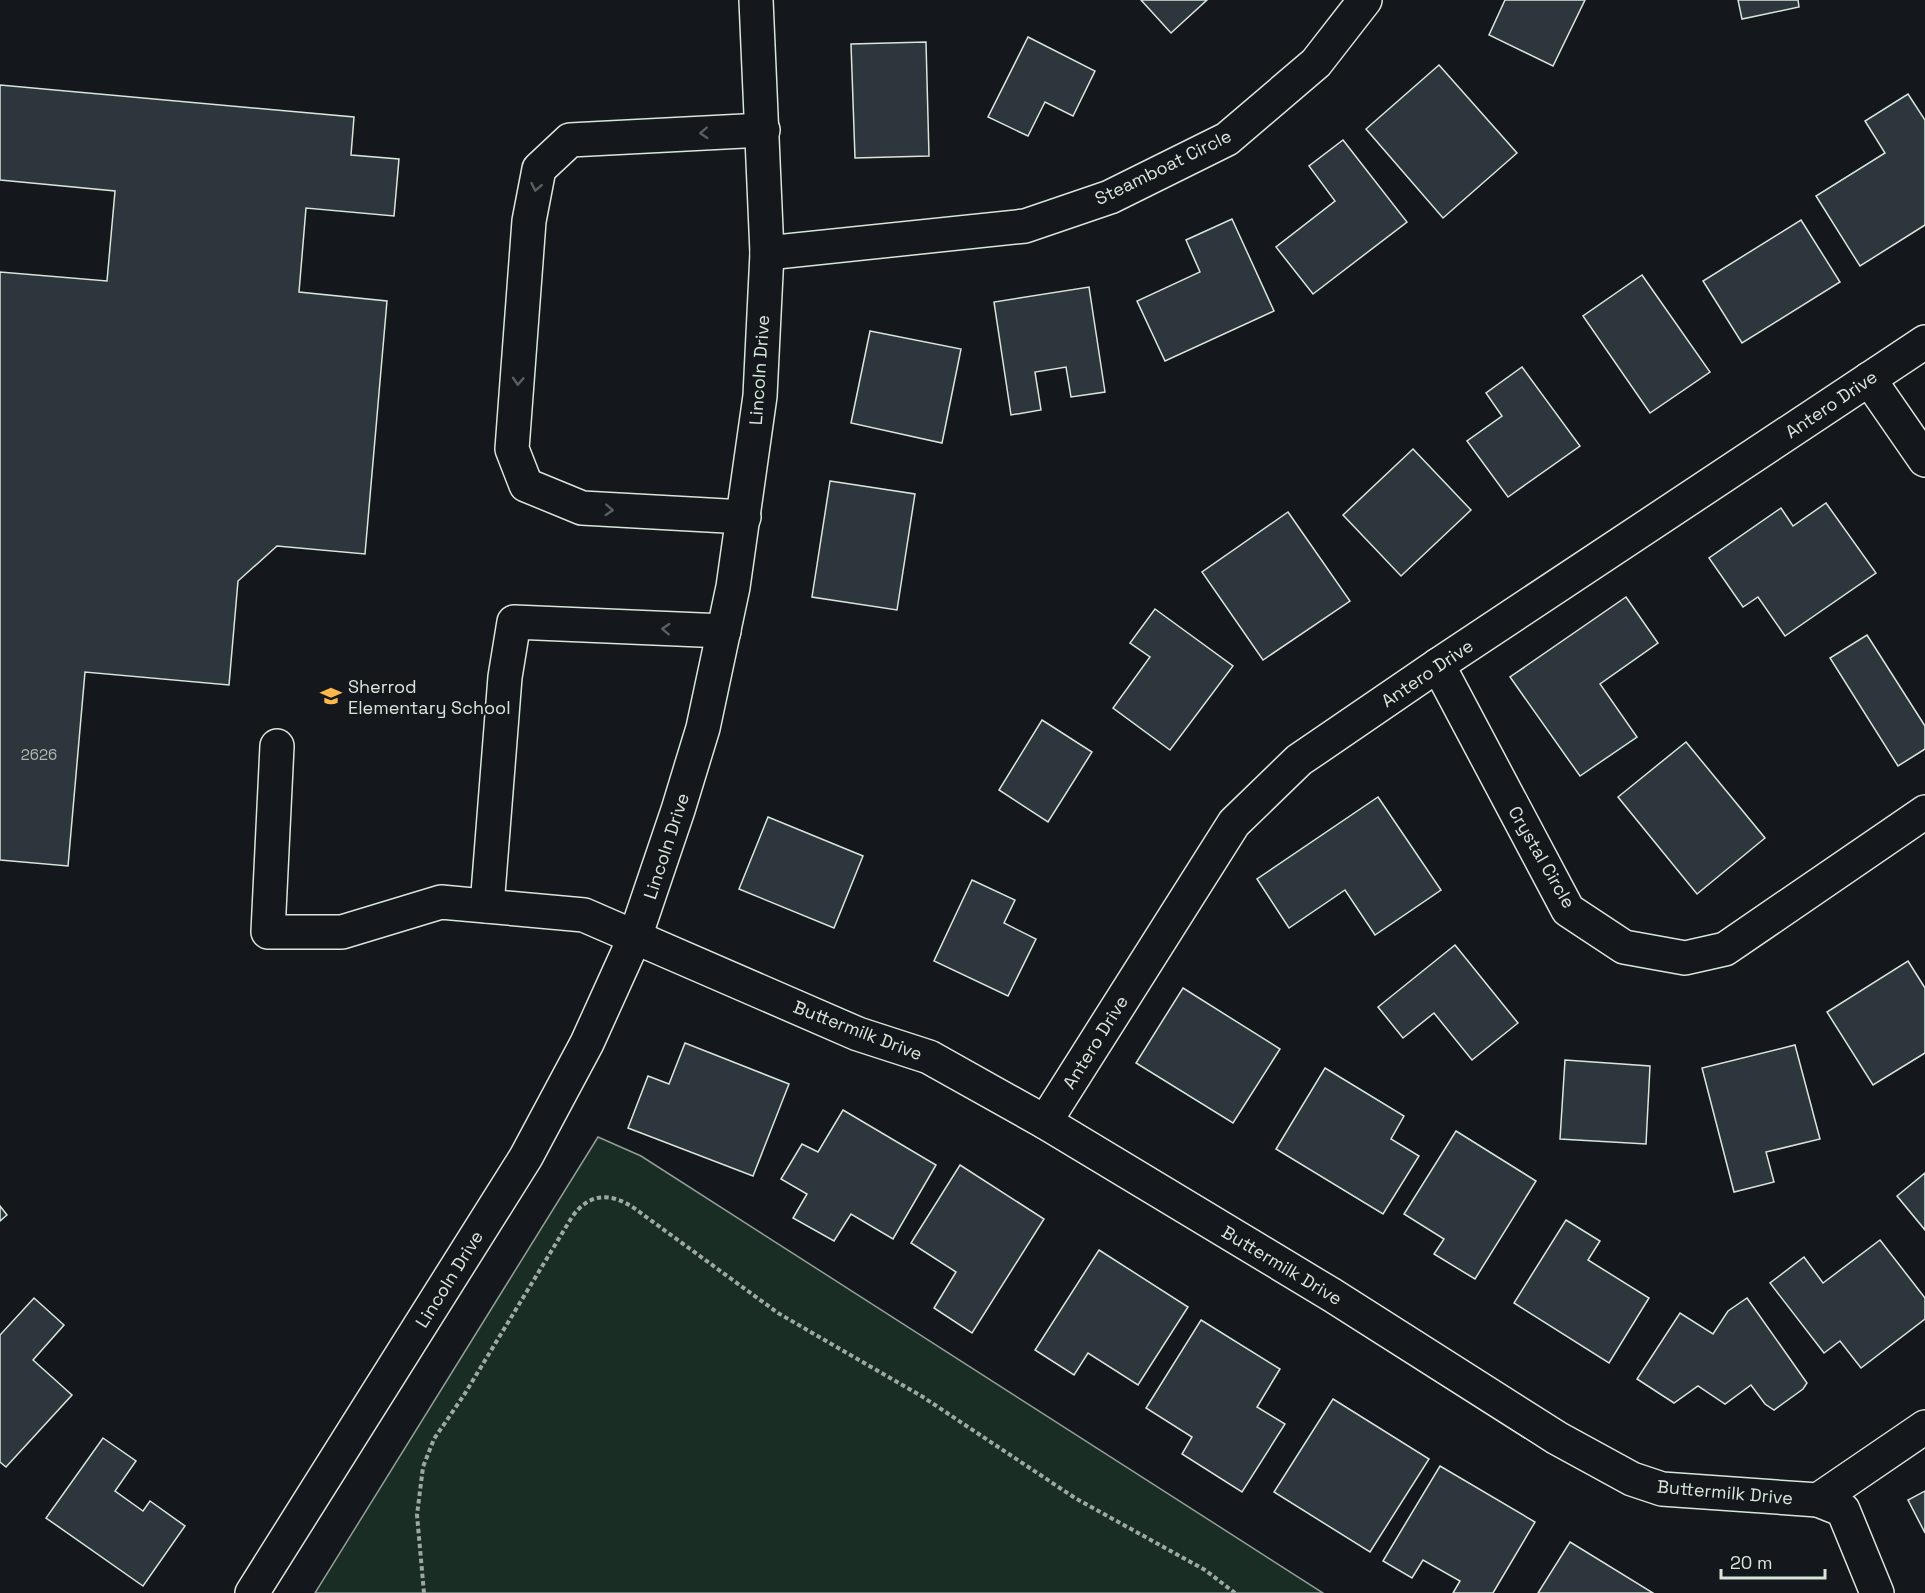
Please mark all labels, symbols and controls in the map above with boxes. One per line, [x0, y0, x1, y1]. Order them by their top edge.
street label: Steamboat Circle [1091, 124, 1235, 210]
one-way arrow [700, 126, 709, 139]
one-way arrow [530, 181, 543, 191]
street label: Lincoln Drive [744, 314, 774, 426]
street label: Antero Drive [1781, 365, 1881, 443]
one-way arrow [511, 376, 524, 385]
one-way arrow [605, 503, 614, 516]
one-way arrow [661, 622, 670, 635]
street label: Antero Drive [1377, 634, 1477, 712]
place label: Sherrod Elementary School [348, 675, 511, 719]
school or university icon: Sherrod Elementary School [319, 684, 343, 708]
house number: 2626 [21, 745, 57, 764]
street label: Lincoln Drive [638, 790, 694, 902]
street label: Crystal Circle [1503, 802, 1581, 912]
street label: Antero Drive [1057, 991, 1133, 1093]
street label: Buttermilk Drive [790, 995, 926, 1065]
street label: Buttermilk Drive [1218, 1220, 1346, 1310]
street label: Lincoln Drive [410, 1226, 488, 1332]
street label: Buttermilk Drive [1656, 1475, 1794, 1509]
scale bar [1721, 1542, 1824, 1580]
text: 20 m [1730, 1551, 1773, 1574]

